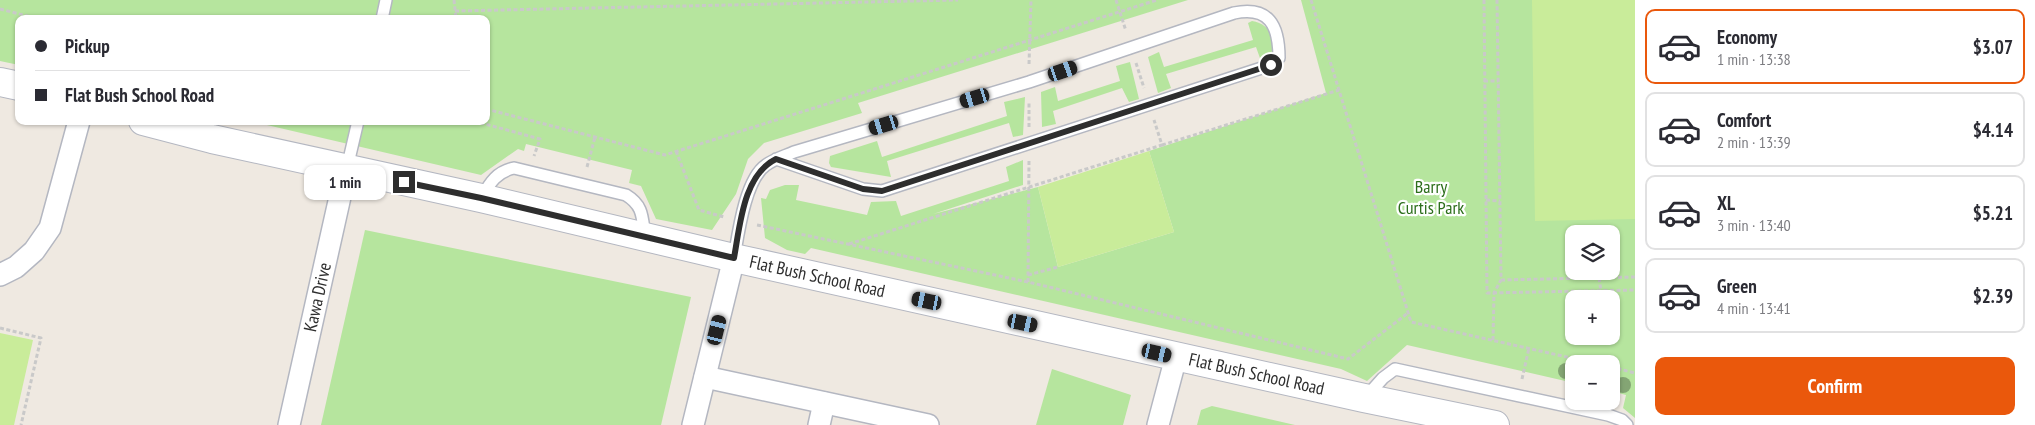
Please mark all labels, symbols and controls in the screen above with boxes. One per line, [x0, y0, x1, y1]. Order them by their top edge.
icon: car [1657, 24, 1702, 69]
text: Economy [1717, 25, 1777, 49]
text: Pickup [65, 34, 110, 58]
text: $3.07 [1973, 35, 2013, 59]
text: 1 min · 13:38 [1717, 49, 1791, 69]
route start [1260, 54, 1282, 76]
car [1046, 59, 1079, 83]
text: Flat Bush School Road [65, 83, 214, 107]
car [958, 86, 991, 110]
icon: car [1657, 107, 1702, 152]
text: Comfort [1717, 108, 1771, 132]
car [867, 113, 900, 137]
text: $4.14 [1973, 118, 2013, 142]
text: 2 min · 13:39 [1717, 132, 1791, 152]
callout: 1 min [304, 164, 386, 200]
route end [393, 171, 415, 193]
text: 1 min [329, 172, 361, 192]
park label: Barry Curtis Park [1398, 175, 1464, 219]
icon: car [1657, 190, 1702, 235]
text: XL [1717, 191, 1735, 215]
text: $5.21 [1973, 201, 2013, 225]
text: 3 min · 13:40 [1717, 215, 1791, 235]
map controls [1565, 225, 1620, 410]
button: layers [1565, 225, 1620, 280]
street label: Flat Bush School Road [747, 250, 887, 302]
street label: Kawa Drive [298, 260, 336, 334]
icon: car [1657, 273, 1702, 318]
text: Green [1717, 274, 1757, 298]
text: $2.39 [1973, 284, 2013, 308]
button: + [1565, 290, 1620, 345]
car [910, 291, 943, 311]
text: 4 min · 13:41 [1717, 298, 1791, 318]
car [1006, 313, 1039, 333]
car [706, 314, 727, 346]
car [1140, 342, 1173, 364]
street label: Flat Bush School Road [1187, 347, 1327, 400]
button: − [1565, 355, 1620, 410]
button: Confirm [1655, 357, 2015, 415]

